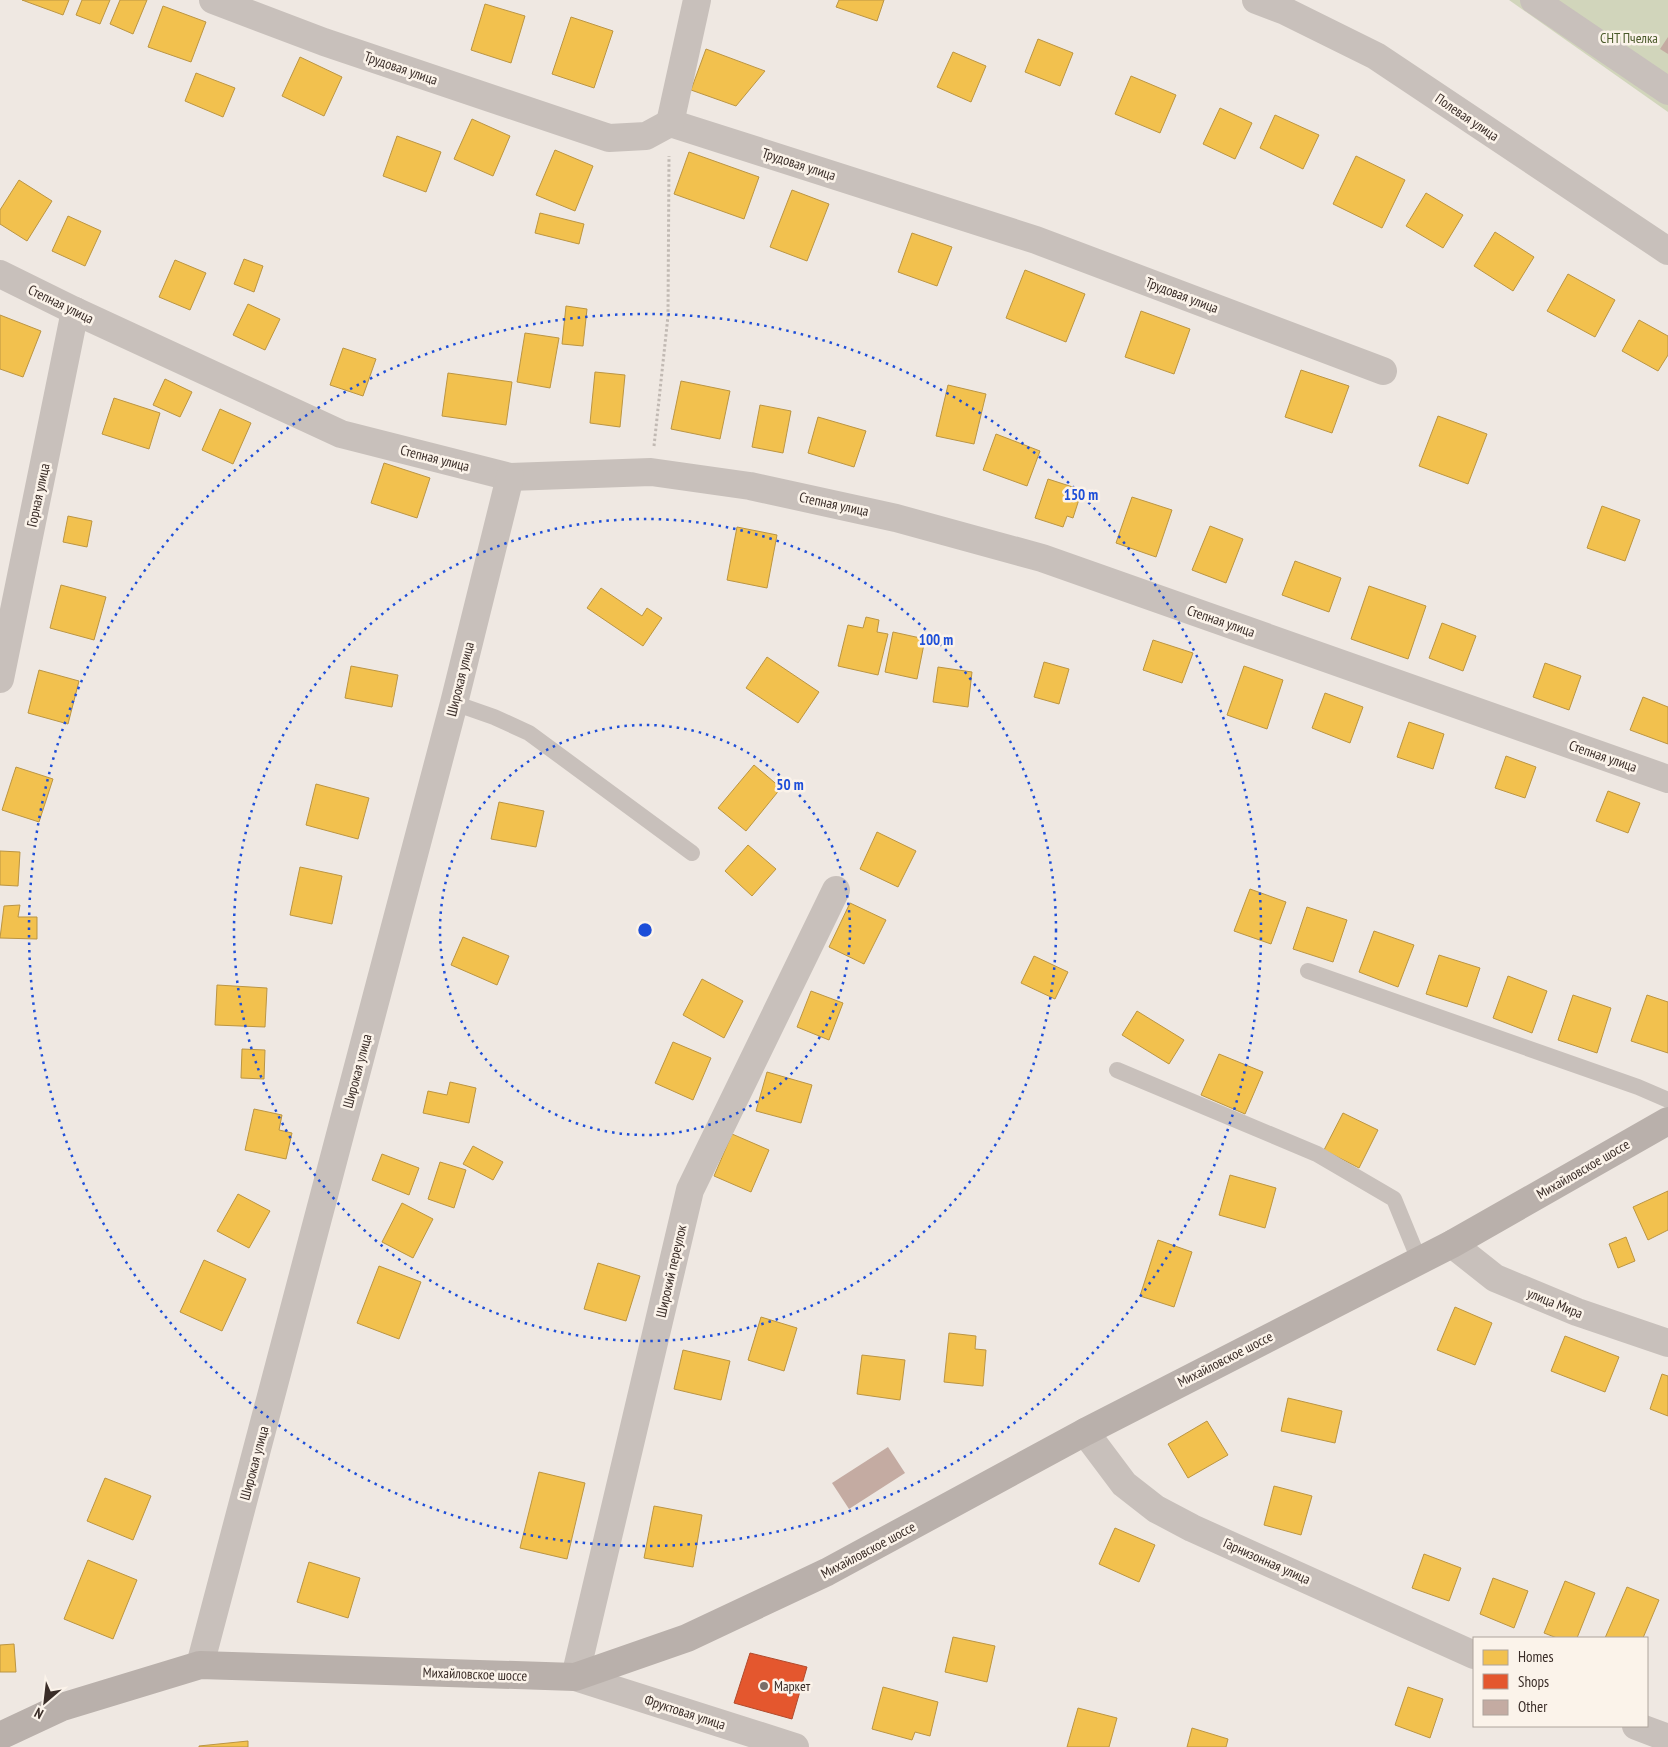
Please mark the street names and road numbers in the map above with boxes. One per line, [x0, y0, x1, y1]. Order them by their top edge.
street label: Трудовая улица [362, 47, 440, 89]
street label: Полевая улица [1432, 89, 1502, 145]
street label: Трудовая улица [760, 144, 838, 184]
street label: Трудовая улица [1143, 273, 1221, 317]
street label: Степная улица [25, 280, 97, 328]
street label: Степная улица [399, 441, 471, 475]
street label: Горная улица [22, 462, 54, 528]
street label: Степная улица [798, 488, 870, 520]
street label: Степная улица [1185, 601, 1257, 641]
street label: Широкая улица [442, 640, 478, 718]
street label: Степная улица [1567, 736, 1639, 776]
street label: Широкая улица [338, 1032, 376, 1110]
street label: Михайловское шоссе [1533, 1135, 1633, 1203]
street label: Широкий переулок [652, 1222, 691, 1319]
street label: улица Мира [1525, 1284, 1585, 1322]
street label: Михайловское шоссе [1174, 1327, 1276, 1391]
street label: Широкая улица [235, 1424, 273, 1502]
street label: Михайловское шоссе [818, 1517, 919, 1583]
street label: Гарнизонная улица [1221, 1534, 1313, 1588]
street label: Михайловское шоссе [422, 1663, 528, 1685]
street label: Фруктовая улица [642, 1690, 728, 1734]

